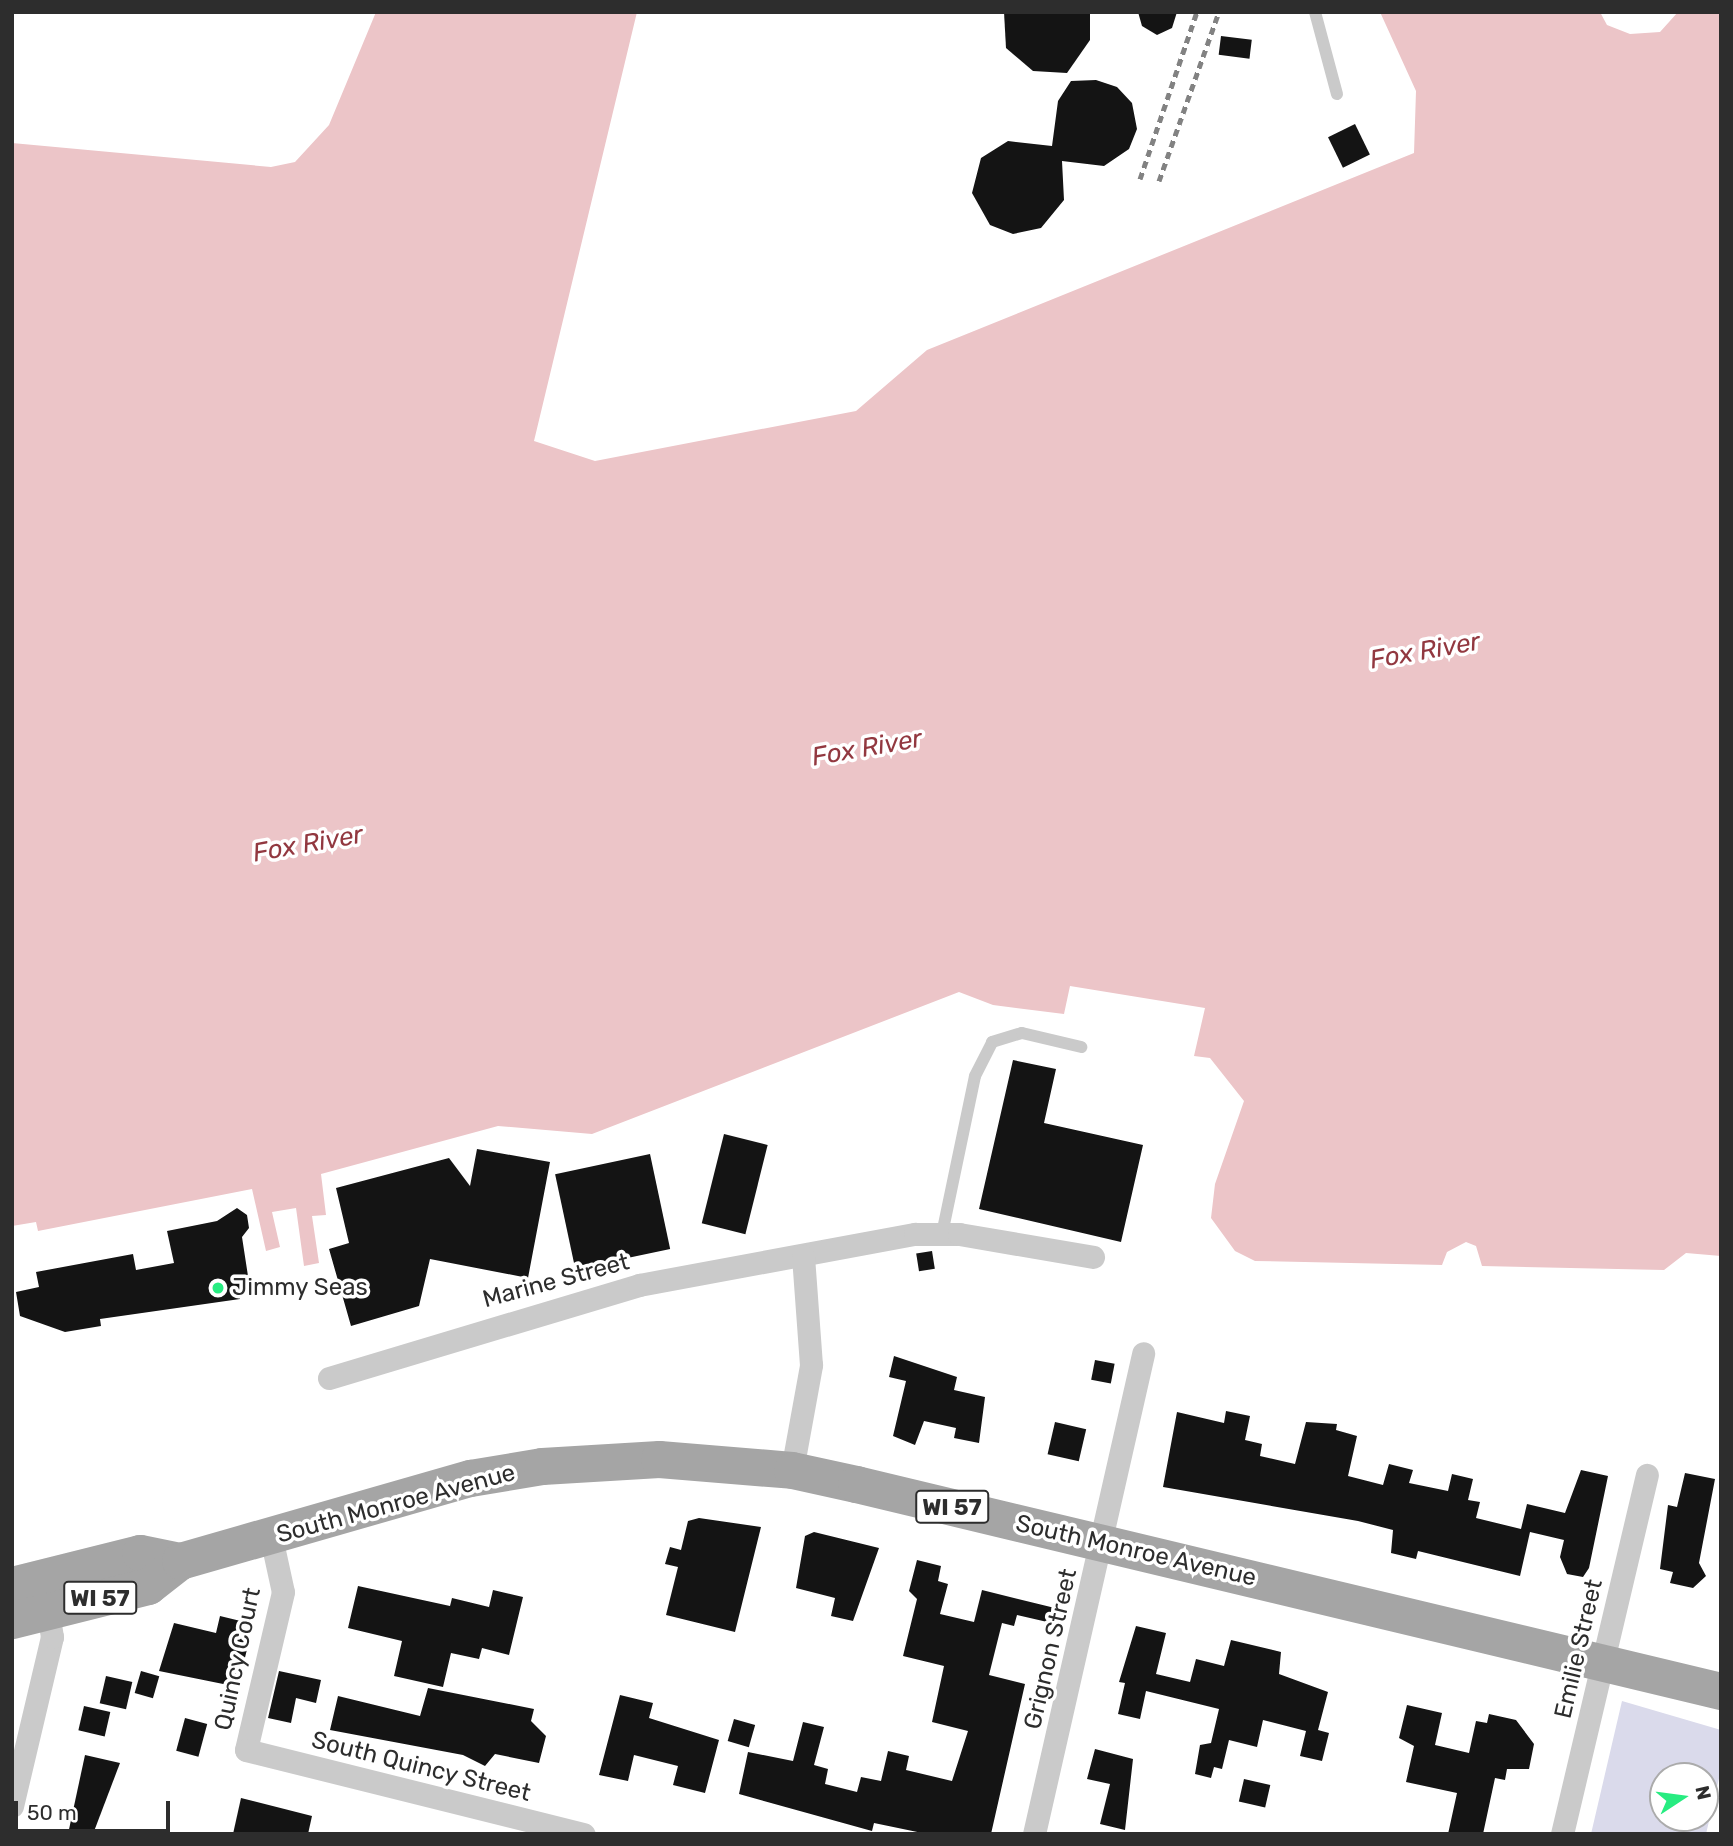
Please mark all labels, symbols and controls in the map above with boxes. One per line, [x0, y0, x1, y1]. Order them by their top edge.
water label: Fox River [1367, 626, 1483, 676]
water label: Fox River [809, 723, 925, 773]
water label: Fox River [250, 819, 366, 869]
street label: Marine Street [480, 1248, 632, 1314]
place label: Jimmy Seas [232, 1274, 368, 1302]
marker: Jimmy Seas [210, 1280, 226, 1296]
street label: South Monroe Avenue [273, 1458, 519, 1550]
road number: WI 57 [914, 1488, 990, 1526]
street label: South Monroe Avenue [1013, 1509, 1259, 1593]
street label: Grignon Street [1019, 1566, 1083, 1732]
street label: Emilie Street [1549, 1577, 1609, 1721]
road number: WI 57 [62, 1578, 138, 1618]
street label: Quincy Court [209, 1585, 267, 1733]
street label: South Quincy Street [308, 1726, 534, 1808]
north arrow [1649, 1762, 1719, 1832]
text: N [1690, 1783, 1716, 1802]
scale bar [18, 1786, 173, 1830]
text: 50 m [27, 1800, 77, 1825]

